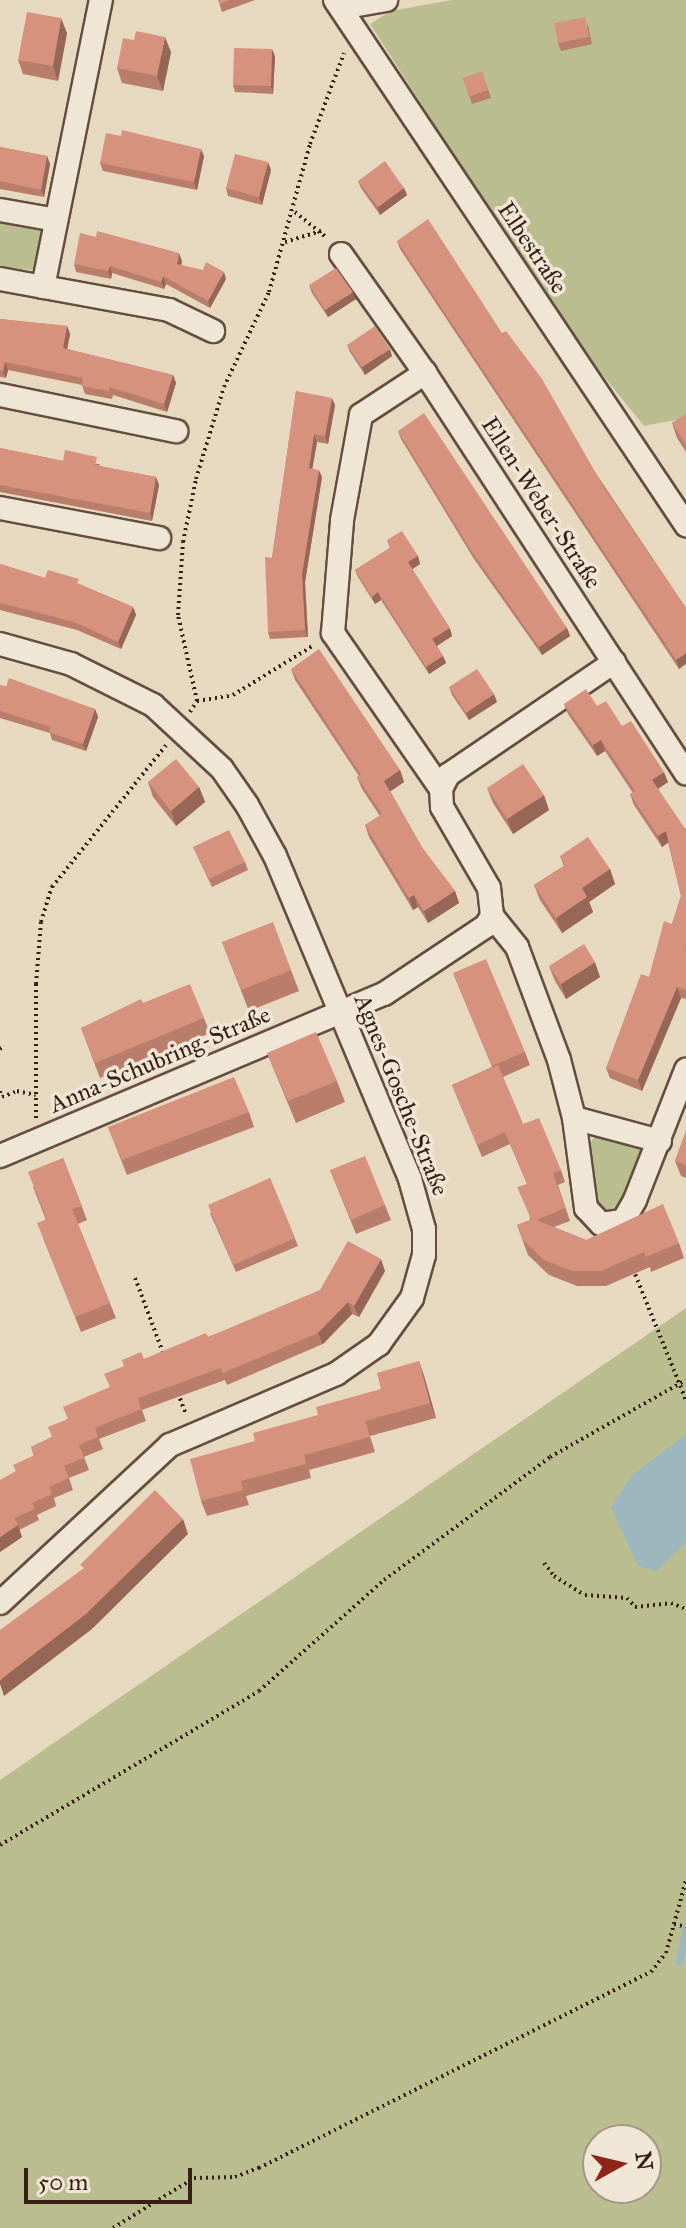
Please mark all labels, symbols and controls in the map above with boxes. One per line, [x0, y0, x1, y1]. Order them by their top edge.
street label: Elbestraße [491, 197, 573, 299]
street label: Ellen-Weber-Straße [475, 412, 607, 594]
street label: Agnes-Gosche-Straße [347, 990, 455, 1200]
street label: Anna-Schubring-Straße [45, 1000, 275, 1120]
north arrow [582, 2124, 662, 2204]
text: N [630, 2150, 659, 2172]
scale bar [28, 2152, 196, 2202]
text: 50 m [38, 2167, 88, 2197]

